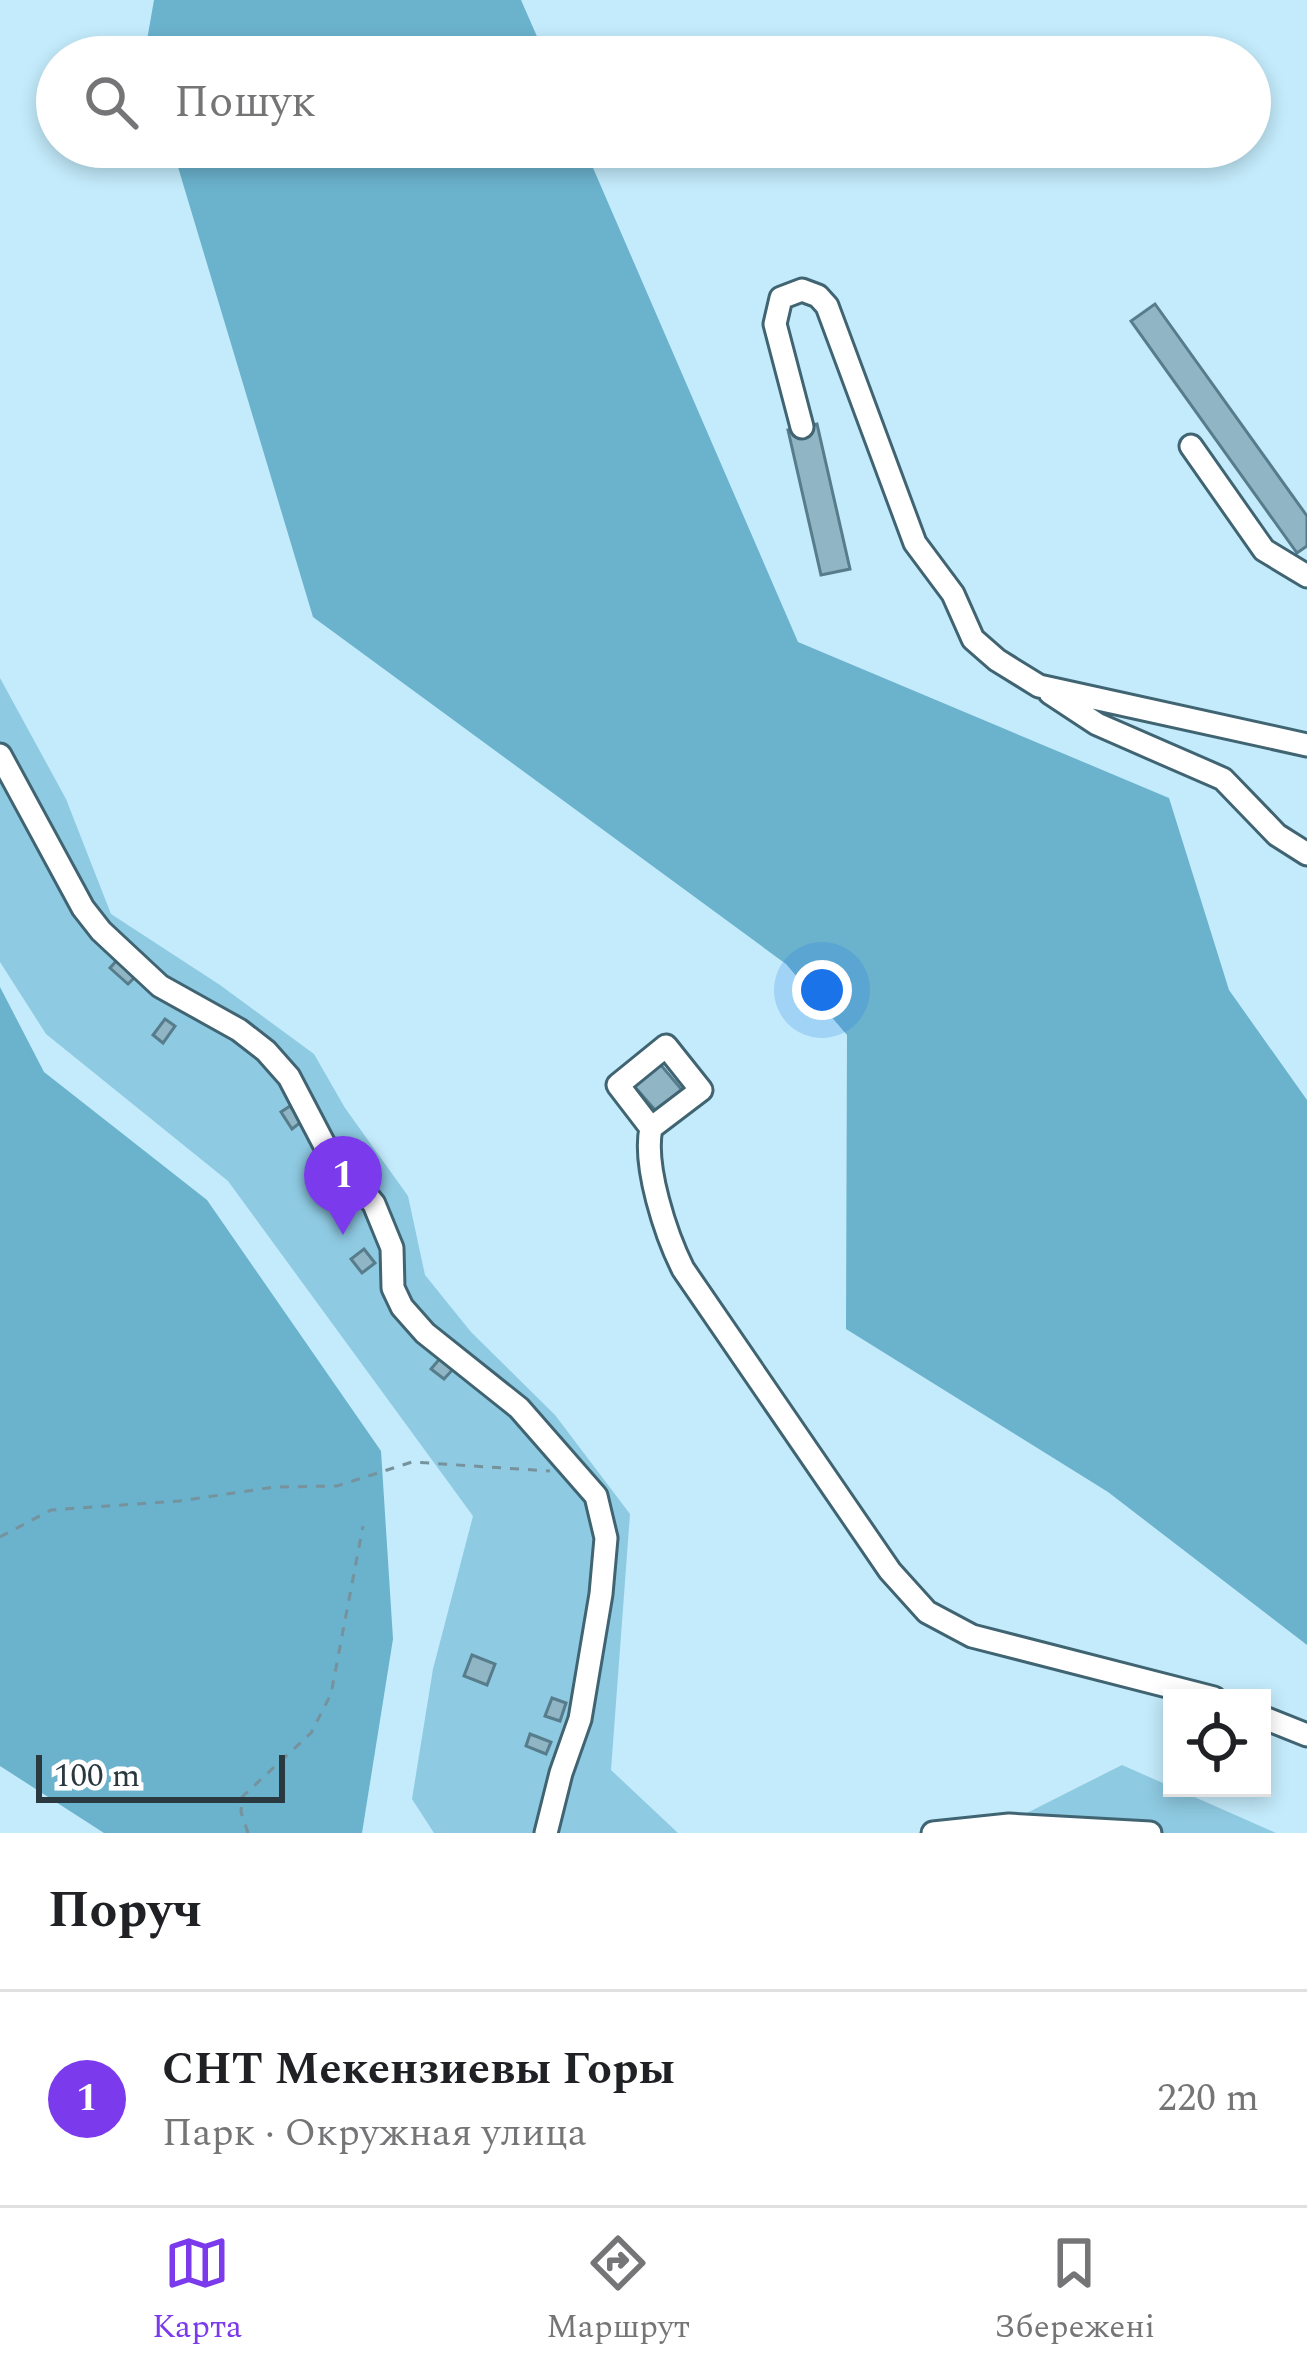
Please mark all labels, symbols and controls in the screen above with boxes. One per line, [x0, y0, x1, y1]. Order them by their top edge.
search box [36, 36, 1271, 168]
text: Пошук [174, 68, 316, 137]
icon: search [78, 69, 144, 135]
your location [792, 960, 852, 1020]
pin: 1 [304, 1136, 382, 1235]
map controls [1163, 1689, 1271, 1797]
button: locate [1163, 1689, 1271, 1797]
scale bar [36, 1749, 285, 1802]
text: 100 m [54, 1751, 140, 1801]
text: Поруч [48, 1872, 202, 1950]
text: СНТ Мекензиевы Горы [162, 2035, 675, 2104]
text: 1 [76, 2069, 98, 2128]
text: 220 m [1157, 2069, 1259, 2128]
text: Парк · Окружная улица [162, 2104, 587, 2163]
tab: Карта [152, 2230, 242, 2352]
tab: Маршрут [546, 2230, 690, 2352]
tab: Збережені [994, 2230, 1155, 2352]

